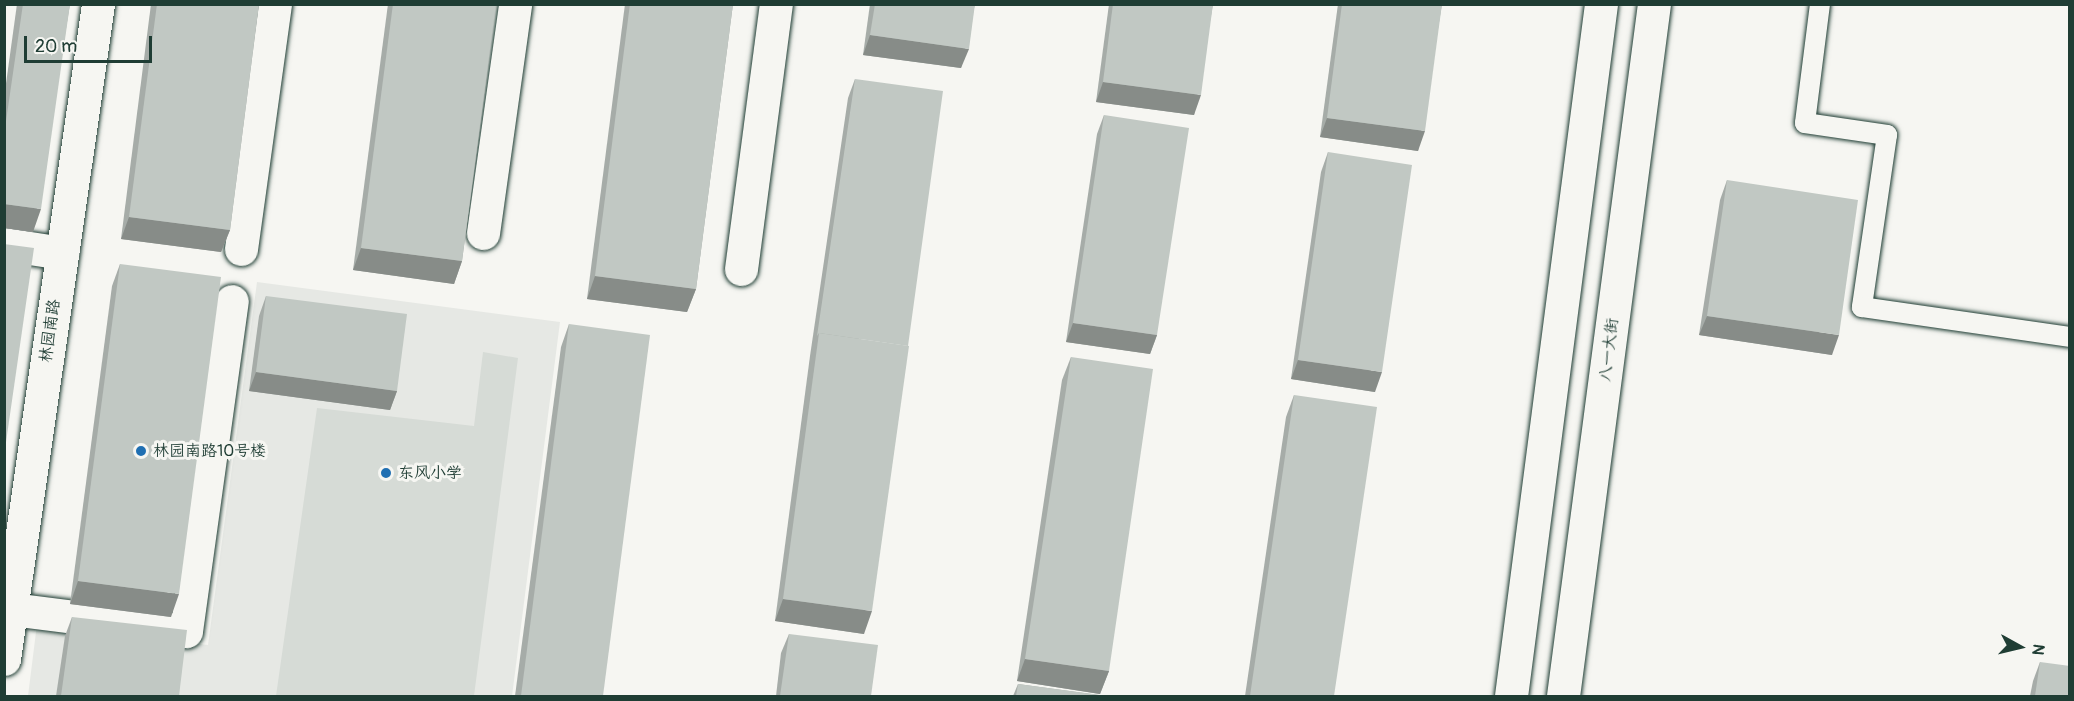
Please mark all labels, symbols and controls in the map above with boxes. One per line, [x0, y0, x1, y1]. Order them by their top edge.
scale bar [27, 24, 154, 62]
text: 20 m [35, 35, 77, 58]
street label: 林园南路 [36, 298, 64, 364]
street label: 八一大街 [1596, 317, 1622, 383]
place label: 林园南路10号楼 [153, 441, 266, 461]
marker: 林园南路10号楼 [134, 444, 148, 458]
place label: 东风小学 [398, 463, 462, 483]
marker: 东风小学 [379, 466, 393, 480]
north arrow [1990, 617, 2050, 677]
text: N [2027, 643, 2048, 656]

